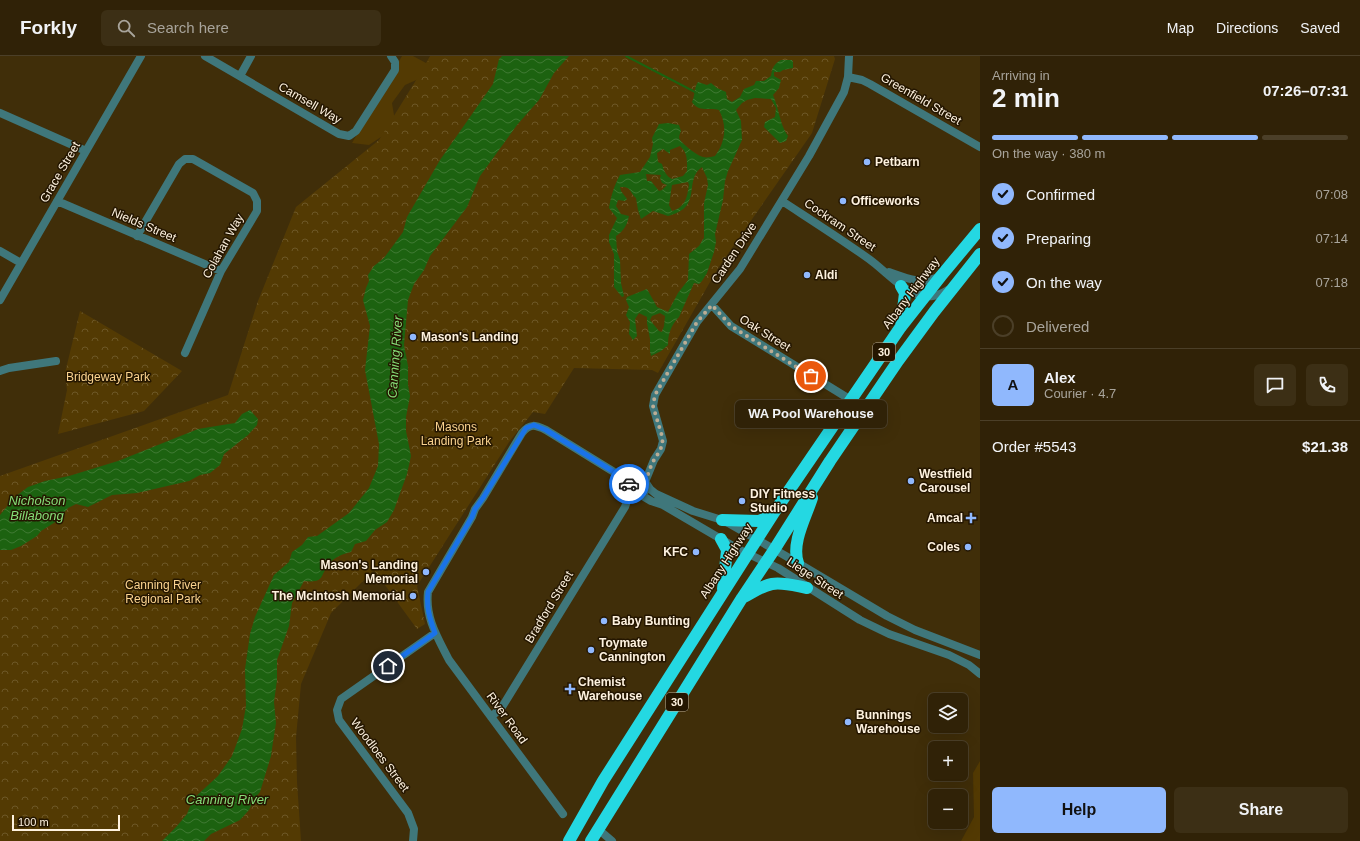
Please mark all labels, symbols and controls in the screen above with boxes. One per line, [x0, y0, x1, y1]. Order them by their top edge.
search box [101, 10, 381, 46]
text: Forkly [20, 17, 77, 38]
icon: search [115, 17, 137, 39]
text: Search here [147, 19, 229, 36]
text: Map [1167, 20, 1194, 36]
text: Directions [1216, 20, 1278, 36]
text: Saved [1300, 20, 1340, 36]
text: Arriving in [992, 68, 1050, 83]
street label: Greenfield Street [878, 70, 964, 128]
street label: Camsell Way [276, 79, 344, 127]
text: 07:26–07:31 [1263, 82, 1348, 99]
text: 2 min [992, 83, 1060, 113]
street label: Grace Street [37, 138, 83, 205]
text: On the way · 380 m [992, 146, 1105, 161]
place label: Petbarn [875, 155, 920, 169]
marker: Petbarn [862, 157, 872, 167]
icon: check [992, 183, 1014, 205]
text: Confirmed [1026, 186, 1095, 203]
text: 07:08 [1315, 187, 1348, 202]
place label: Officeworks [851, 194, 920, 208]
street label: Cockram Street [802, 196, 879, 254]
marker: Officeworks [838, 196, 848, 206]
street label: Nields Street [110, 205, 179, 245]
street label: Colahan Way [200, 211, 246, 281]
street label: Carden Drive [708, 220, 760, 286]
icon: check [992, 227, 1014, 249]
text: Preparing [1026, 230, 1091, 247]
text: 07:14 [1315, 231, 1348, 246]
street label: Albany Highway [880, 254, 942, 332]
place label: Aldi [815, 268, 838, 282]
marker: Aldi [802, 270, 812, 280]
icon: check [992, 271, 1014, 293]
text: On the way [1026, 274, 1102, 291]
text: 07:18 [1315, 275, 1348, 290]
street label: Oak Street [737, 312, 794, 354]
water label: Canning River [385, 315, 405, 399]
text: Delivered [1026, 318, 1089, 335]
place label: Mason's Landing [421, 330, 519, 344]
marker: Mason's Landing [408, 332, 418, 342]
road number: 30 [873, 343, 895, 361]
pin [794, 359, 828, 393]
button: chat [1254, 364, 1296, 406]
button: phone [1306, 364, 1348, 406]
icon: bag [800, 365, 822, 387]
text: Alex [1044, 369, 1076, 386]
park label: Bridgeway Park [66, 370, 151, 384]
text: A [1008, 376, 1018, 393]
text: Courier · 4.7 [1044, 386, 1116, 401]
callout: WA Pool Warehouse [735, 400, 887, 428]
text: WA Pool Warehouse [748, 406, 874, 421]
park label: Masons Landing Park [421, 420, 492, 448]
text: Order #5543 [992, 438, 1076, 455]
text: $21.38 [1302, 438, 1348, 455]
courier [609, 464, 649, 504]
place label: Westfield Carousel [919, 467, 972, 495]
icon: car [618, 473, 640, 495]
marker: Westfield Carousel [906, 476, 916, 486]
place label: DIY Fitness Studio [750, 487, 815, 515]
water label: Nicholson Billabong [8, 493, 66, 523]
marker: DIY Fitness Studio [737, 496, 747, 506]
place label: Amcal [927, 511, 963, 525]
marker: Amcal [966, 513, 976, 523]
street label: Albany Highway [697, 521, 755, 601]
place label: Coles [927, 540, 960, 554]
marker: Coles [963, 542, 973, 552]
place label: KFC [663, 545, 688, 559]
marker: KFC [691, 547, 701, 557]
street label: Liege Street [784, 555, 847, 602]
place label: Mason's Landing Memorial [320, 558, 418, 586]
marker: Mason's Landing Memorial [421, 567, 431, 577]
street label: Bradford Street [522, 568, 576, 645]
park label: Canning River Regional Park [125, 578, 202, 606]
place label: The McIntosh Memorial [272, 589, 405, 603]
marker: The McIntosh Memorial [408, 591, 418, 601]
place label: Baby Bunting [612, 614, 690, 628]
marker: Baby Bunting [599, 616, 609, 626]
place label: Toymate Cannington [599, 636, 666, 664]
marker: Toymate Cannington [586, 645, 596, 655]
pin [371, 649, 405, 683]
icon: home [377, 655, 399, 677]
place label: Chemist Warehouse [578, 675, 643, 703]
marker: Chemist Warehouse [565, 684, 575, 694]
street label: River Road [484, 690, 530, 746]
road number: 30 [666, 693, 688, 711]
map controls [928, 693, 968, 829]
button: layers [928, 693, 968, 733]
place label: Bunnings Warehouse [856, 708, 921, 736]
street label: Woodloes Street [348, 715, 413, 795]
marker: Bunnings Warehouse [843, 717, 853, 727]
button: + [928, 741, 968, 781]
button: Help [992, 787, 1166, 833]
button: Share [1174, 787, 1348, 833]
button: − [928, 789, 968, 829]
water label: Canning River [186, 792, 269, 807]
scale bar [12, 813, 120, 832]
text: 100 m [18, 816, 49, 828]

